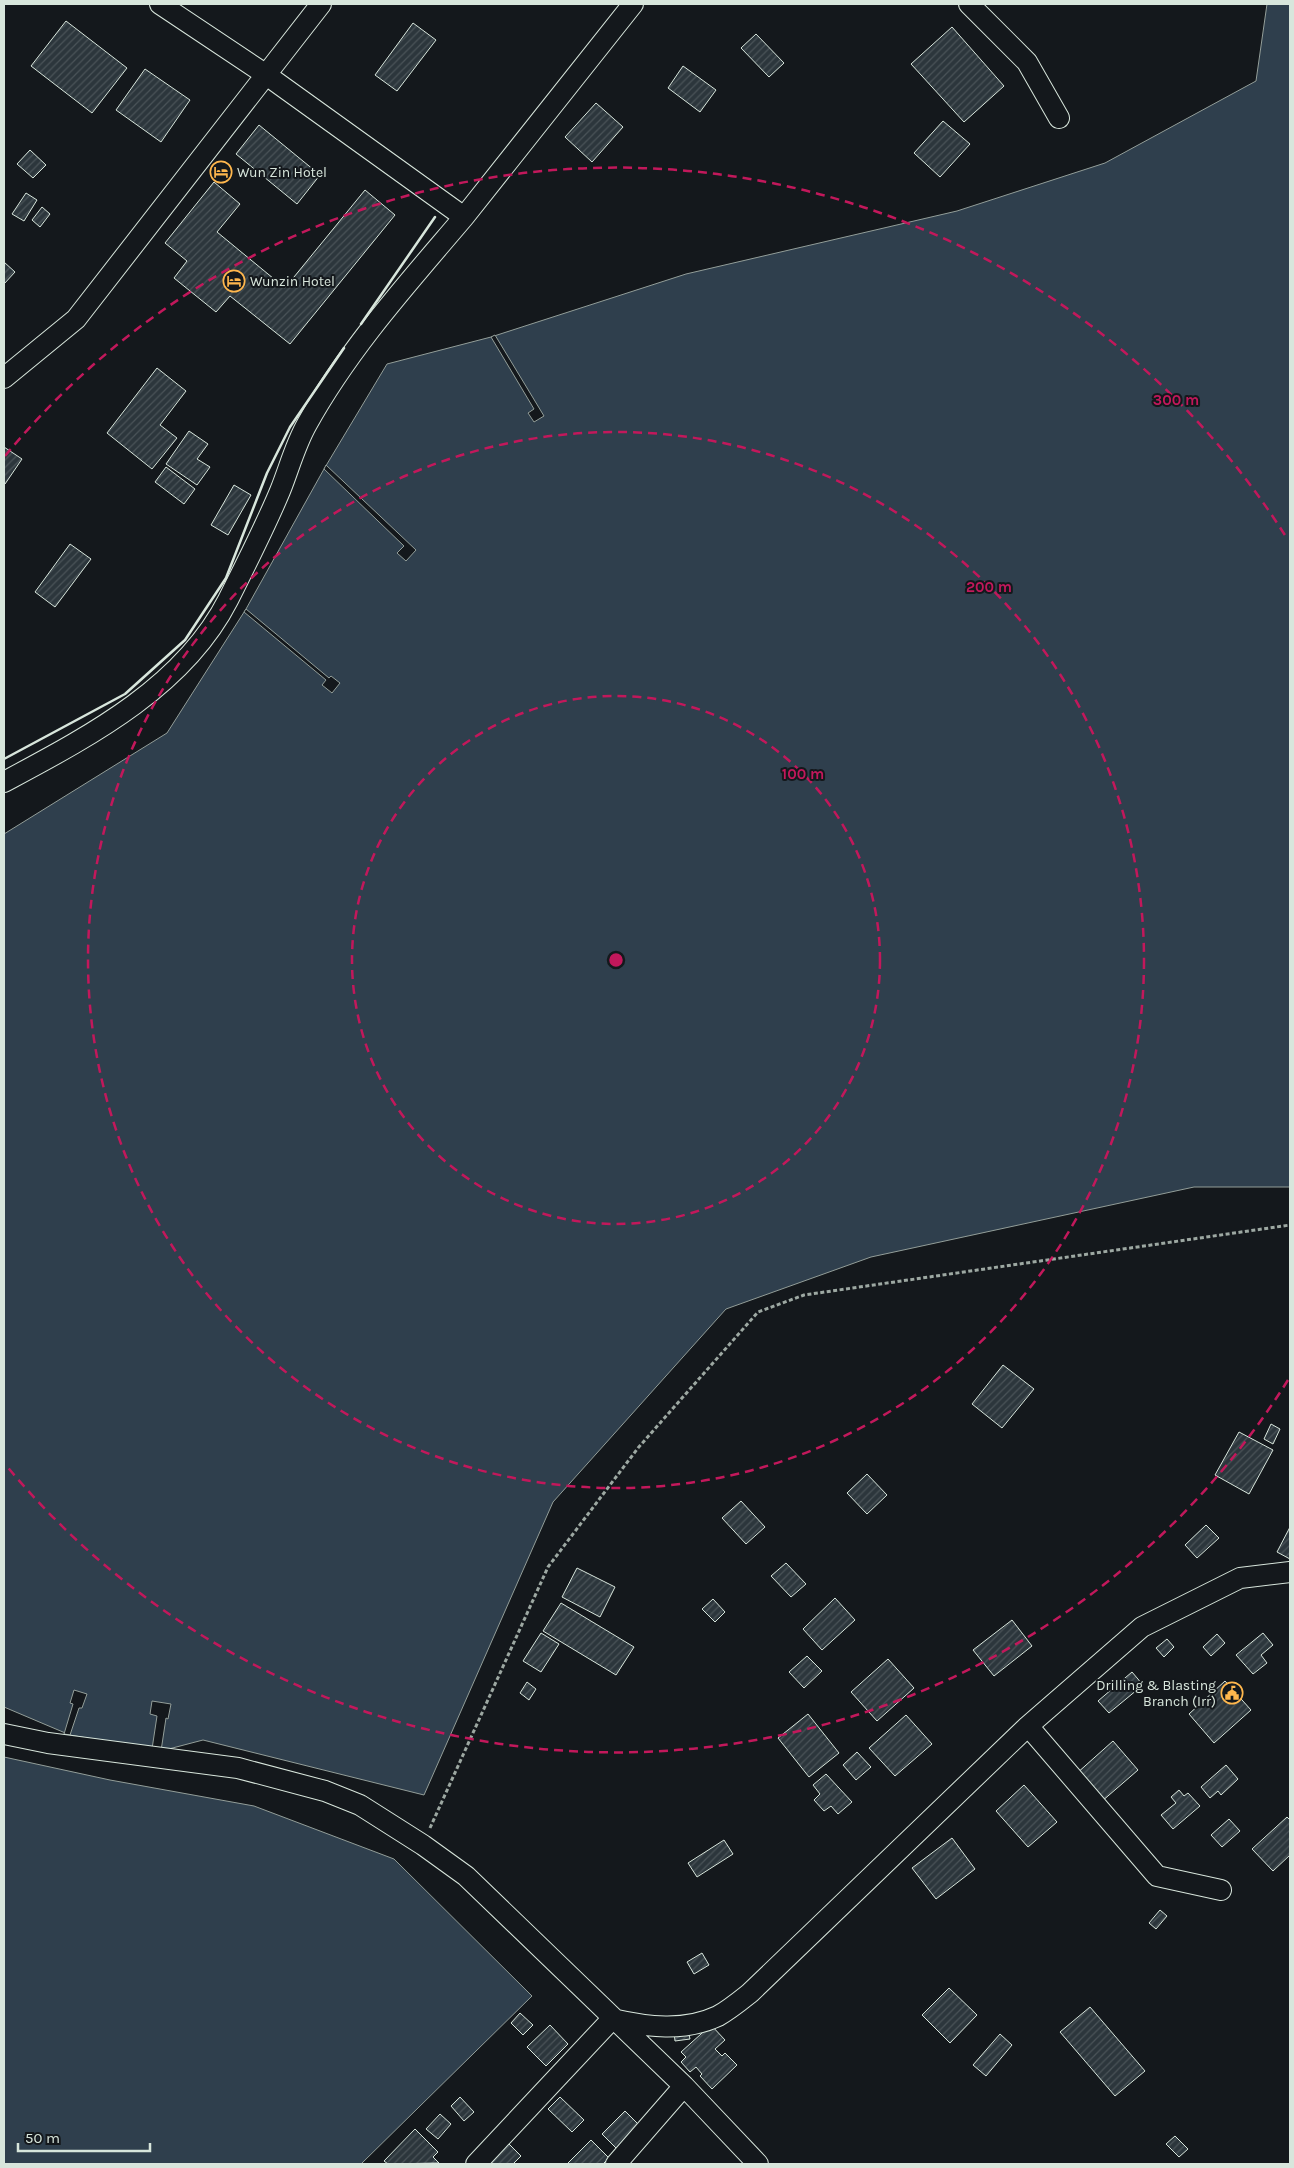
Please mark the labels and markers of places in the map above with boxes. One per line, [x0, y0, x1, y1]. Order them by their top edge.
hotel icon: Wun Zin Hotel [209, 160, 233, 184]
place label: Wun Zin Hotel [237, 164, 327, 181]
hotel icon: Wunzin Hotel [222, 269, 246, 293]
place label: Wunzin Hotel [250, 273, 335, 290]
centre of rings [607, 951, 625, 969]
place label: Drilling & Blasting Branch (Irr) [1096, 1677, 1216, 1710]
public building icon: Drilling & Blasting Branch (Irr) [1220, 1681, 1244, 1705]

